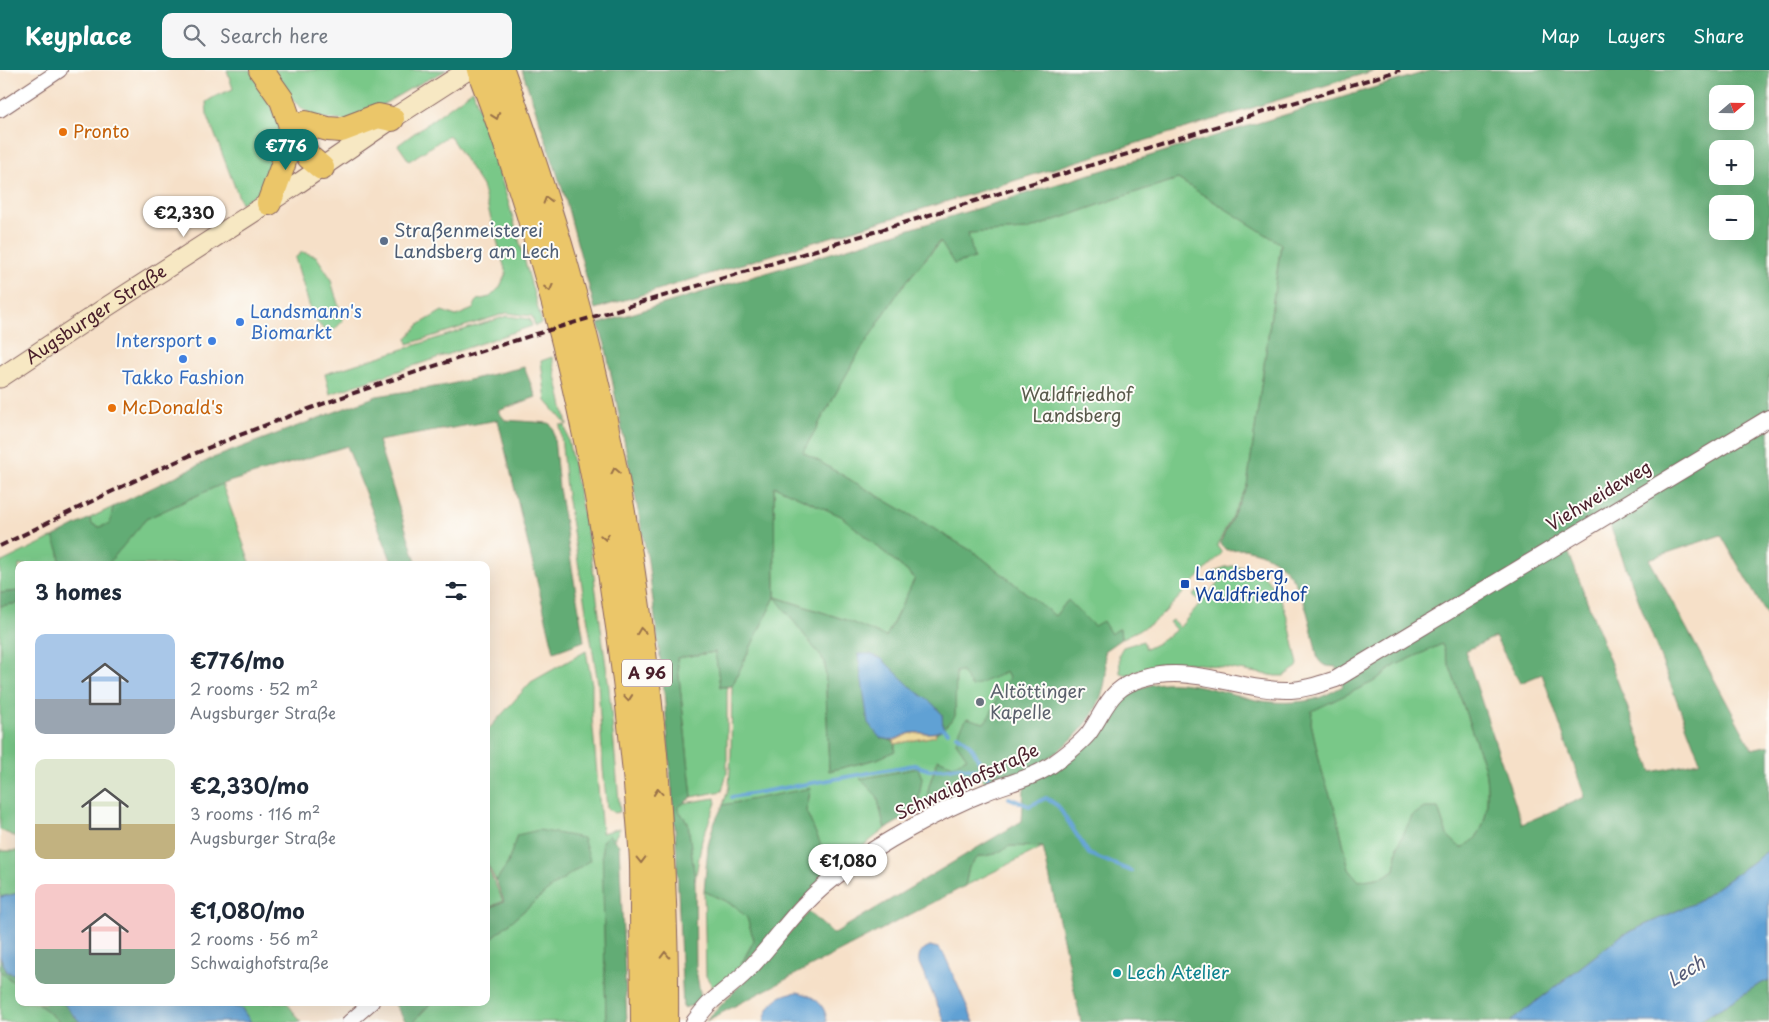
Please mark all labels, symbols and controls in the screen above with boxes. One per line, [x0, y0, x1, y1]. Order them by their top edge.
search box [162, 13, 512, 58]
text: Keyplace [25, 17, 132, 53]
icon: search [180, 21, 208, 49]
text: Search here [220, 21, 328, 49]
text: Map [1541, 22, 1580, 49]
text: Layers [1608, 22, 1665, 49]
text: Share [1693, 22, 1744, 49]
north arrow [1709, 85, 1754, 130]
map controls [1709, 85, 1754, 240]
one-way arrow [490, 111, 500, 119]
place label: Pronto [73, 117, 130, 144]
marker: Pronto [57, 126, 69, 138]
pin: €776 [256, 128, 316, 171]
text: €776 [265, 133, 307, 157]
button: + [1709, 140, 1754, 185]
button: − [1709, 195, 1754, 240]
pin: €2,330 [143, 196, 225, 238]
one-way arrow [542, 196, 552, 204]
text: €2,330 [154, 200, 214, 224]
place label: Straßenmeisterei Landsberg am Lech [394, 216, 560, 264]
marker: Straßenmeisterei Landsberg am Lech [378, 235, 390, 247]
street label: Augsburger Straße [19, 257, 171, 370]
one-way arrow [543, 283, 554, 292]
place label: Landsmann's Biomarkt [250, 297, 362, 345]
marker: Landsmann's Biomarkt [234, 316, 246, 328]
place label: Intersport [116, 326, 202, 353]
marker: Intersport [206, 335, 218, 347]
marker: Takko Fashion [177, 353, 189, 365]
place label: Takko Fashion [122, 363, 244, 390]
park label: Waldfriedhof Landsberg [1021, 380, 1135, 428]
place label: McDonald's [122, 393, 223, 420]
marker: McDonald's [106, 402, 118, 414]
street label: Viehweideweg [1540, 453, 1656, 537]
one-way arrow [610, 466, 621, 475]
one-way arrow [599, 533, 609, 542]
place label: Landsberg, Waldfriedhof [1195, 559, 1309, 607]
text: 3 homes [35, 575, 122, 607]
icon: filters [442, 577, 470, 605]
marker: Landsberg, Waldfriedhof [1179, 578, 1191, 590]
one-way arrow [636, 626, 647, 634]
text: €776/mo [190, 644, 284, 676]
icon: home [75, 654, 135, 714]
road number: A 96 [622, 660, 672, 686]
text: 2 rooms · 52 m² [190, 676, 318, 700]
place label: Altöttinger Kapelle [990, 677, 1086, 725]
one-way arrow [622, 694, 633, 702]
marker: Altöttinger Kapelle [974, 696, 986, 708]
text: Augsburger Straße [190, 700, 336, 724]
street label: Schwaighofstraße [890, 735, 1043, 826]
text: €2,330/mo [190, 769, 309, 801]
icon: home [75, 779, 135, 839]
one-way arrow [653, 788, 664, 796]
text: 3 rooms · 116 m² [190, 801, 320, 825]
text: Augsburger Straße [190, 825, 336, 849]
pin: €1,080 [807, 844, 889, 886]
text: €1,080 [819, 848, 877, 872]
one-way arrow [636, 856, 646, 864]
text: €1,080/mo [190, 894, 305, 926]
icon: home [75, 904, 135, 964]
text: 2 rooms · 56 m² [190, 926, 319, 950]
water label: Lech [1661, 947, 1711, 993]
text: Schwaighofstraße [190, 950, 329, 974]
one-way arrow [660, 950, 670, 958]
place label: Lech Atelier [1127, 958, 1230, 985]
marker: Lech Atelier [1111, 967, 1123, 979]

